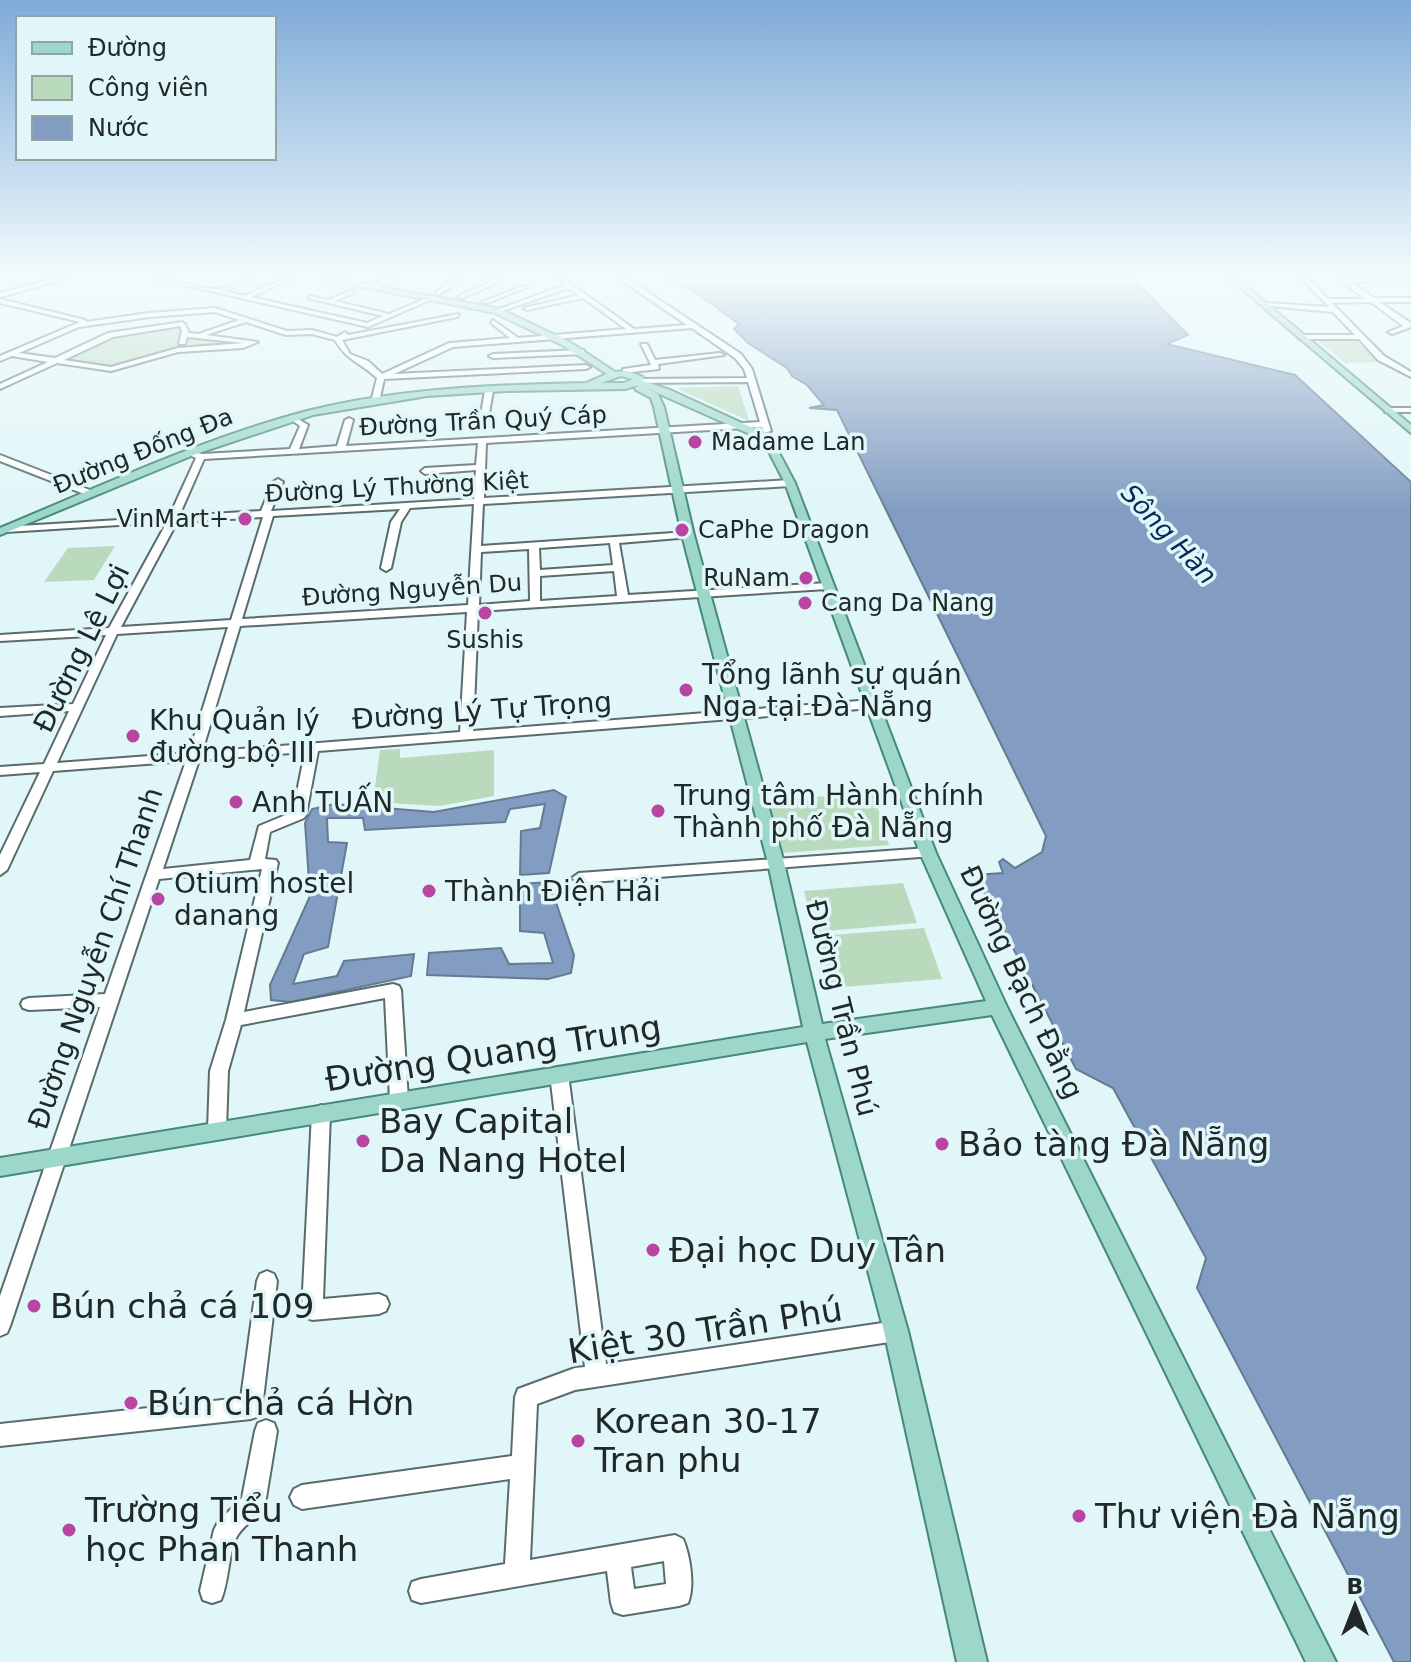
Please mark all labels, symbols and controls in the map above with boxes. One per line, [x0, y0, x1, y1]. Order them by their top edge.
legend [16, 16, 276, 160]
text: Đường [88, 34, 167, 62]
text: Công viên [88, 74, 208, 102]
text: Nước [88, 114, 149, 142]
street label: Đường Trần Quý Cáp [359, 401, 607, 441]
street label: Đường Đống Đa [49, 402, 237, 500]
place label: Madame Lan [711, 428, 865, 456]
marker: Madame Lan [686, 433, 704, 451]
street label: Đường Lý Thường Kiệt [264, 466, 530, 508]
water label: Sông Hàn [1115, 478, 1223, 590]
place label: VinMart+ [116, 505, 229, 533]
marker: VinMart+ [236, 510, 254, 528]
place label: CaPhe Dragon [698, 516, 870, 544]
marker: CaPhe Dragon [673, 521, 691, 539]
street label: Đường Lê Lợi [27, 559, 136, 738]
place label: RuNam [703, 564, 790, 592]
street label: Đường Nguyễn Du [301, 567, 523, 612]
marker: RuNam [797, 569, 815, 587]
place label: Cang Da Nang [821, 589, 994, 617]
marker: Cang Da Nang [796, 594, 814, 612]
marker: Sushis [476, 604, 494, 622]
place label: Sushis [446, 626, 524, 654]
place label: Tổng lãnh sự quán Nga tại Đà Nẵng [701, 658, 962, 723]
marker: Tổng lãnh sự quán Nga tại Đà Nẵng [677, 681, 695, 699]
street label: Đường Lý Tự Trọng [351, 685, 613, 736]
place label: Khu Quản lý đường bộ III [149, 704, 320, 769]
marker: Khu Quản lý đường bộ III [124, 727, 142, 745]
place label: Trung tâm Hành chính Thành phố Đà Nẵng [673, 779, 984, 844]
place label: Anh TUẤN [252, 782, 393, 819]
street label: Đường Nguyễn Chí Thanh [21, 783, 170, 1133]
marker: Anh TUẤN [227, 793, 245, 811]
marker: Trung tâm Hành chính Thành phố Đà Nẵng [649, 802, 667, 820]
street label: Đường Bạch Đằng [953, 860, 1090, 1104]
place label: Otium hostel danang [174, 867, 354, 932]
place label: Thành Điện Hải [444, 875, 661, 908]
marker: Thành Điện Hải [420, 882, 438, 900]
marker: Otium hostel danang [149, 890, 167, 908]
street label: Đường Trần Phú [799, 897, 884, 1120]
street label: Đường Quang Trung [322, 1007, 664, 1099]
place label: Bay Capital Da Nang Hotel [379, 1101, 627, 1180]
place label: Bảo tàng Đà Nẵng [958, 1124, 1269, 1164]
marker: Bay Capital Da Nang Hotel [354, 1132, 372, 1150]
marker: Bảo tàng Đà Nẵng [933, 1135, 951, 1153]
place label: Đại học Duy Tân [669, 1230, 946, 1270]
marker: Đại học Duy Tân [644, 1241, 662, 1259]
place label: Bún chả cá 109 [50, 1286, 314, 1326]
street label: Kiệt 30 Trần Phú [565, 1289, 845, 1371]
marker: Bún chả cá 109 [25, 1297, 43, 1315]
place label: Bún chả cá Hờn [147, 1383, 414, 1423]
marker: Bún chả cá Hờn [122, 1394, 140, 1412]
place label: Korean 30-17 Tran phu [593, 1401, 822, 1480]
marker: Korean 30-17 Tran phu [569, 1432, 587, 1450]
place label: Trường Tiểu học Phan Thanh [84, 1490, 358, 1569]
place label: Thư viện Đà Nẵng [1094, 1496, 1400, 1536]
marker: Thư viện Đà Nẵng [1070, 1507, 1088, 1525]
marker: Trường Tiểu học Phan Thanh [60, 1521, 78, 1539]
north arrow [1315, 1566, 1395, 1646]
text: B [1347, 1574, 1363, 1599]

